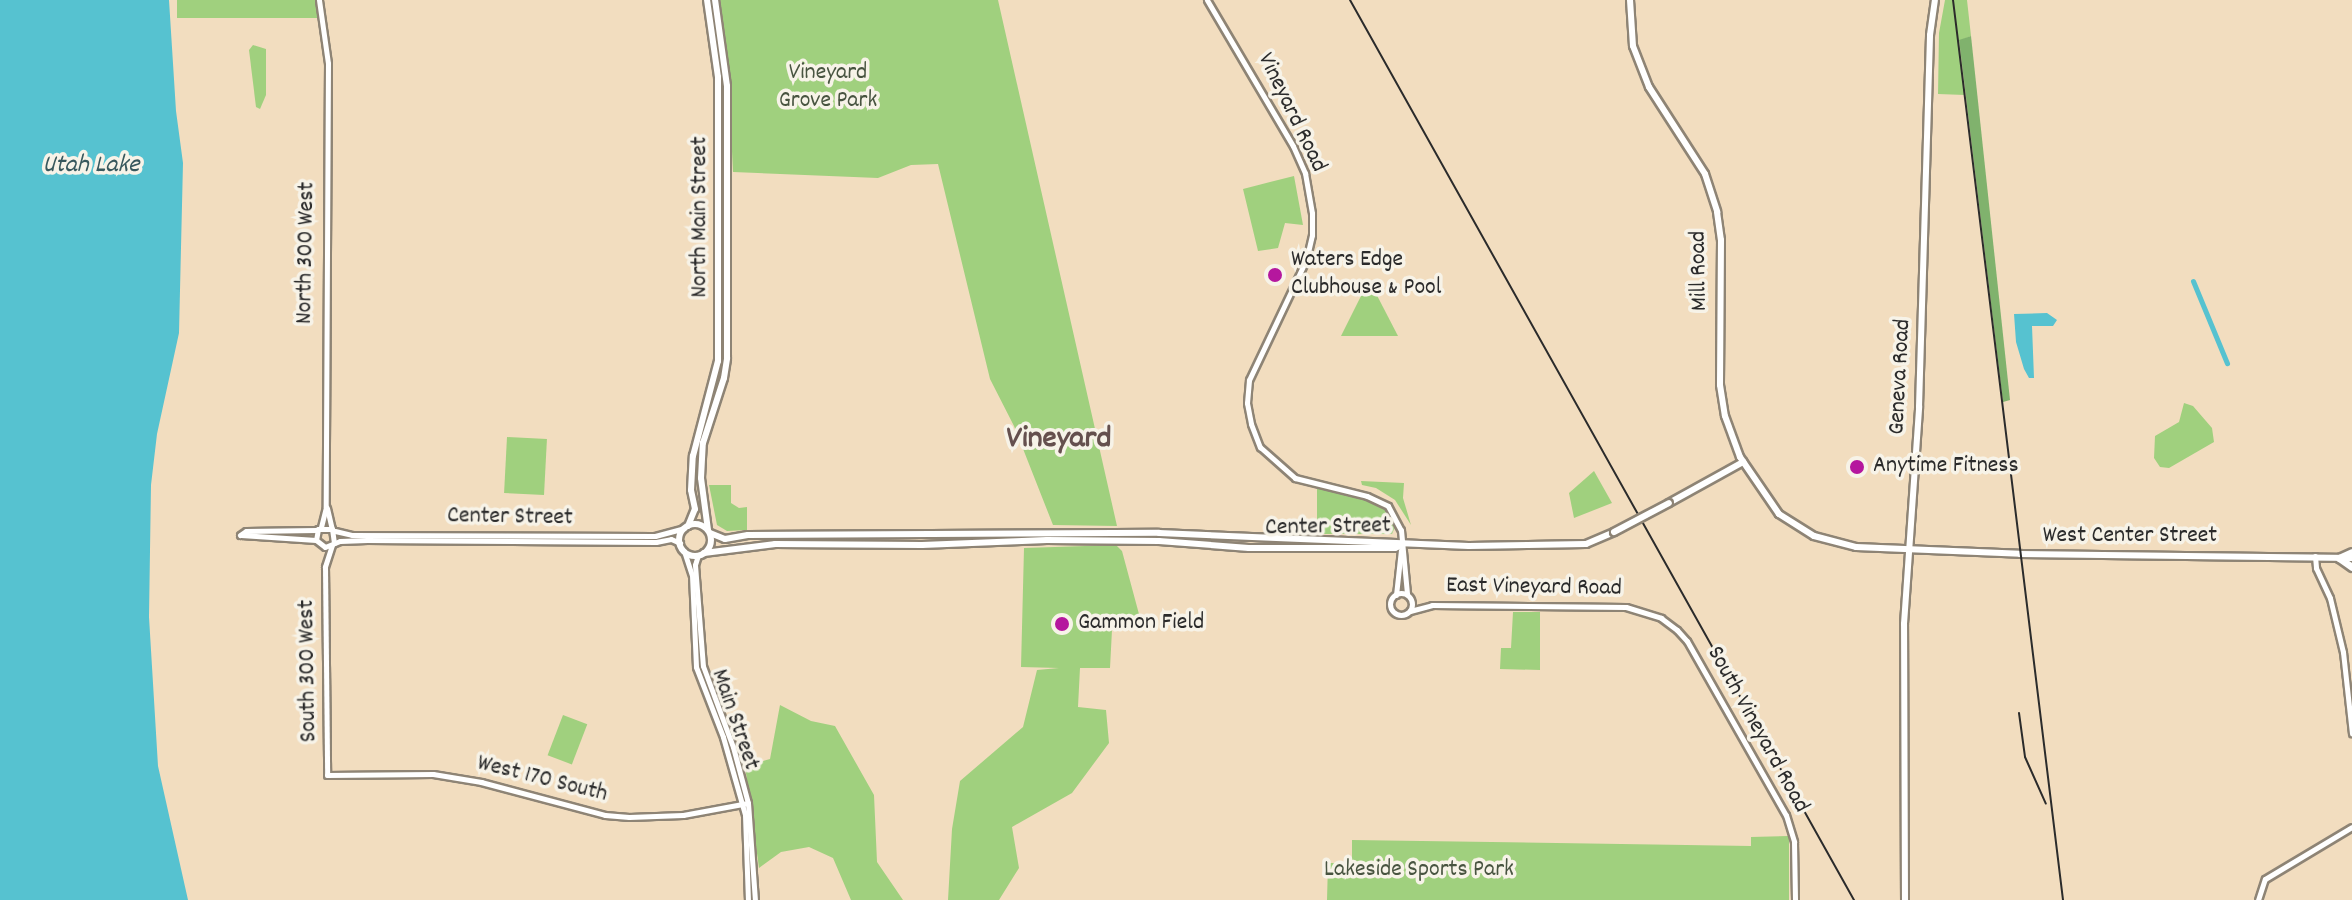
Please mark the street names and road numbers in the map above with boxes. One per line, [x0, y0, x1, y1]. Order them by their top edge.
street label: Vineyard Road [1250, 49, 1332, 177]
street label: North Main Street [687, 136, 715, 298]
street label: North 300 West [291, 182, 323, 324]
street label: Mill Road [1685, 231, 1715, 311]
street label: Geneva Road [1884, 318, 1918, 436]
street label: Center Street [447, 503, 573, 533]
street label: Center Street [1265, 513, 1391, 543]
street label: West Center Street [2043, 523, 2217, 551]
street label: East Vineyard Road [1446, 572, 1622, 604]
street label: South 300 West [293, 599, 325, 743]
street label: South Vineyard Road [1699, 642, 1815, 818]
street label: Main Street [703, 666, 765, 774]
street label: West 170 South [474, 750, 610, 810]

